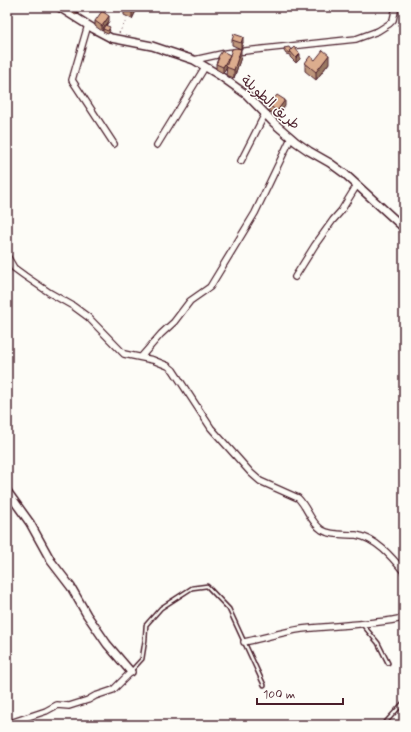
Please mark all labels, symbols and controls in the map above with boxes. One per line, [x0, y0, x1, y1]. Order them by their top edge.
street label: طريق الطويلة [237, 71, 304, 134]
scale bar [257, 680, 343, 706]
text: 100 m [263, 687, 295, 703]

